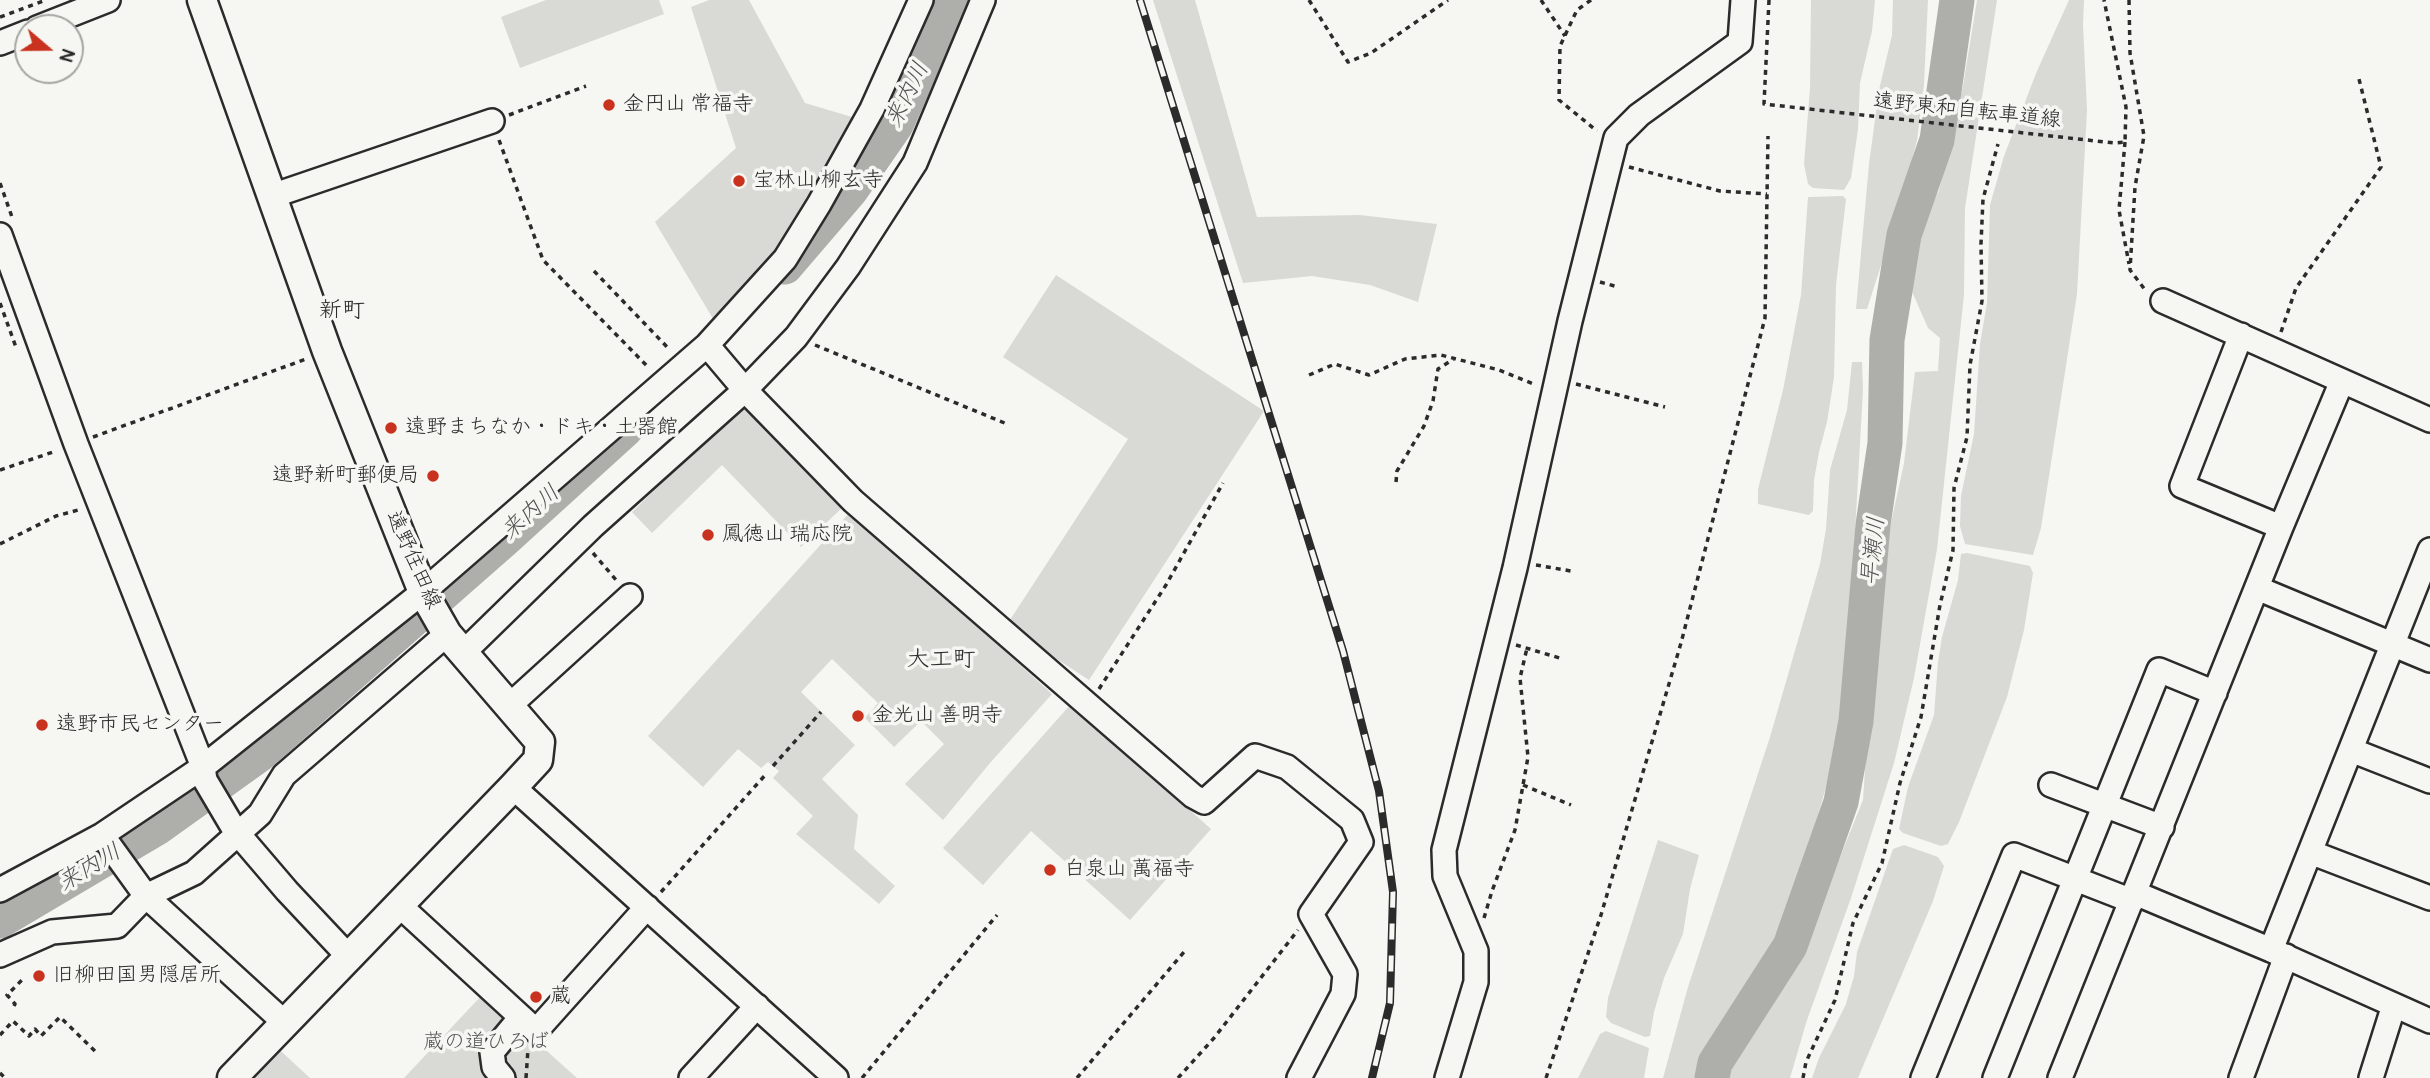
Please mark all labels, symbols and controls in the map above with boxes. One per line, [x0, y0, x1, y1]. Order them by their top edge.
north arrow [14, 14, 84, 84]
text: N [53, 45, 80, 66]
water label: 来内川 [880, 58, 936, 132]
street label: 遠野東和自転車道線 [1872, 89, 2062, 133]
place label: 金円山 常福寺 [623, 92, 754, 118]
marker: 金円山 常福寺 [601, 97, 617, 113]
place label: 宝林山 柳玄寺 [753, 168, 884, 194]
marker: 宝林山 柳玄寺 [731, 173, 747, 189]
district label: 新町 [319, 297, 365, 325]
place label: 遠野まちなか・ドキ・土器館 [405, 415, 678, 441]
marker: 遠野まちなか・ドキ・土器館 [383, 420, 399, 436]
place label: 遠野新町郵便局 [272, 463, 419, 489]
marker: 遠野新町郵便局 [425, 468, 441, 484]
water label: 来内川 [496, 480, 566, 546]
street label: 遠野住田線 [380, 507, 446, 613]
water label: 早瀬川 [1857, 515, 1891, 587]
place label: 鳳徳山 瑞応院 [722, 522, 853, 548]
marker: 鳳徳山 瑞応院 [700, 527, 716, 543]
district label: 大工町 [907, 646, 975, 674]
place label: 金光山 善明寺 [872, 703, 1003, 729]
marker: 金光山 善明寺 [850, 708, 866, 724]
place label: 遠野市民センター [56, 712, 224, 738]
marker: 遠野市民センター [34, 717, 50, 733]
water label: 来内川 [53, 838, 127, 898]
place label: 白泉山 萬福寺 [1064, 857, 1195, 883]
marker: 白泉山 萬福寺 [1042, 862, 1058, 878]
place label: 旧柳田国男隠居所 [53, 963, 221, 989]
marker: 旧柳田国男隠居所 [31, 968, 47, 984]
place label: 蔵 [550, 984, 571, 1010]
marker: 蔵 [528, 989, 544, 1005]
park label: 蔵の道ひろば [423, 1030, 549, 1056]

